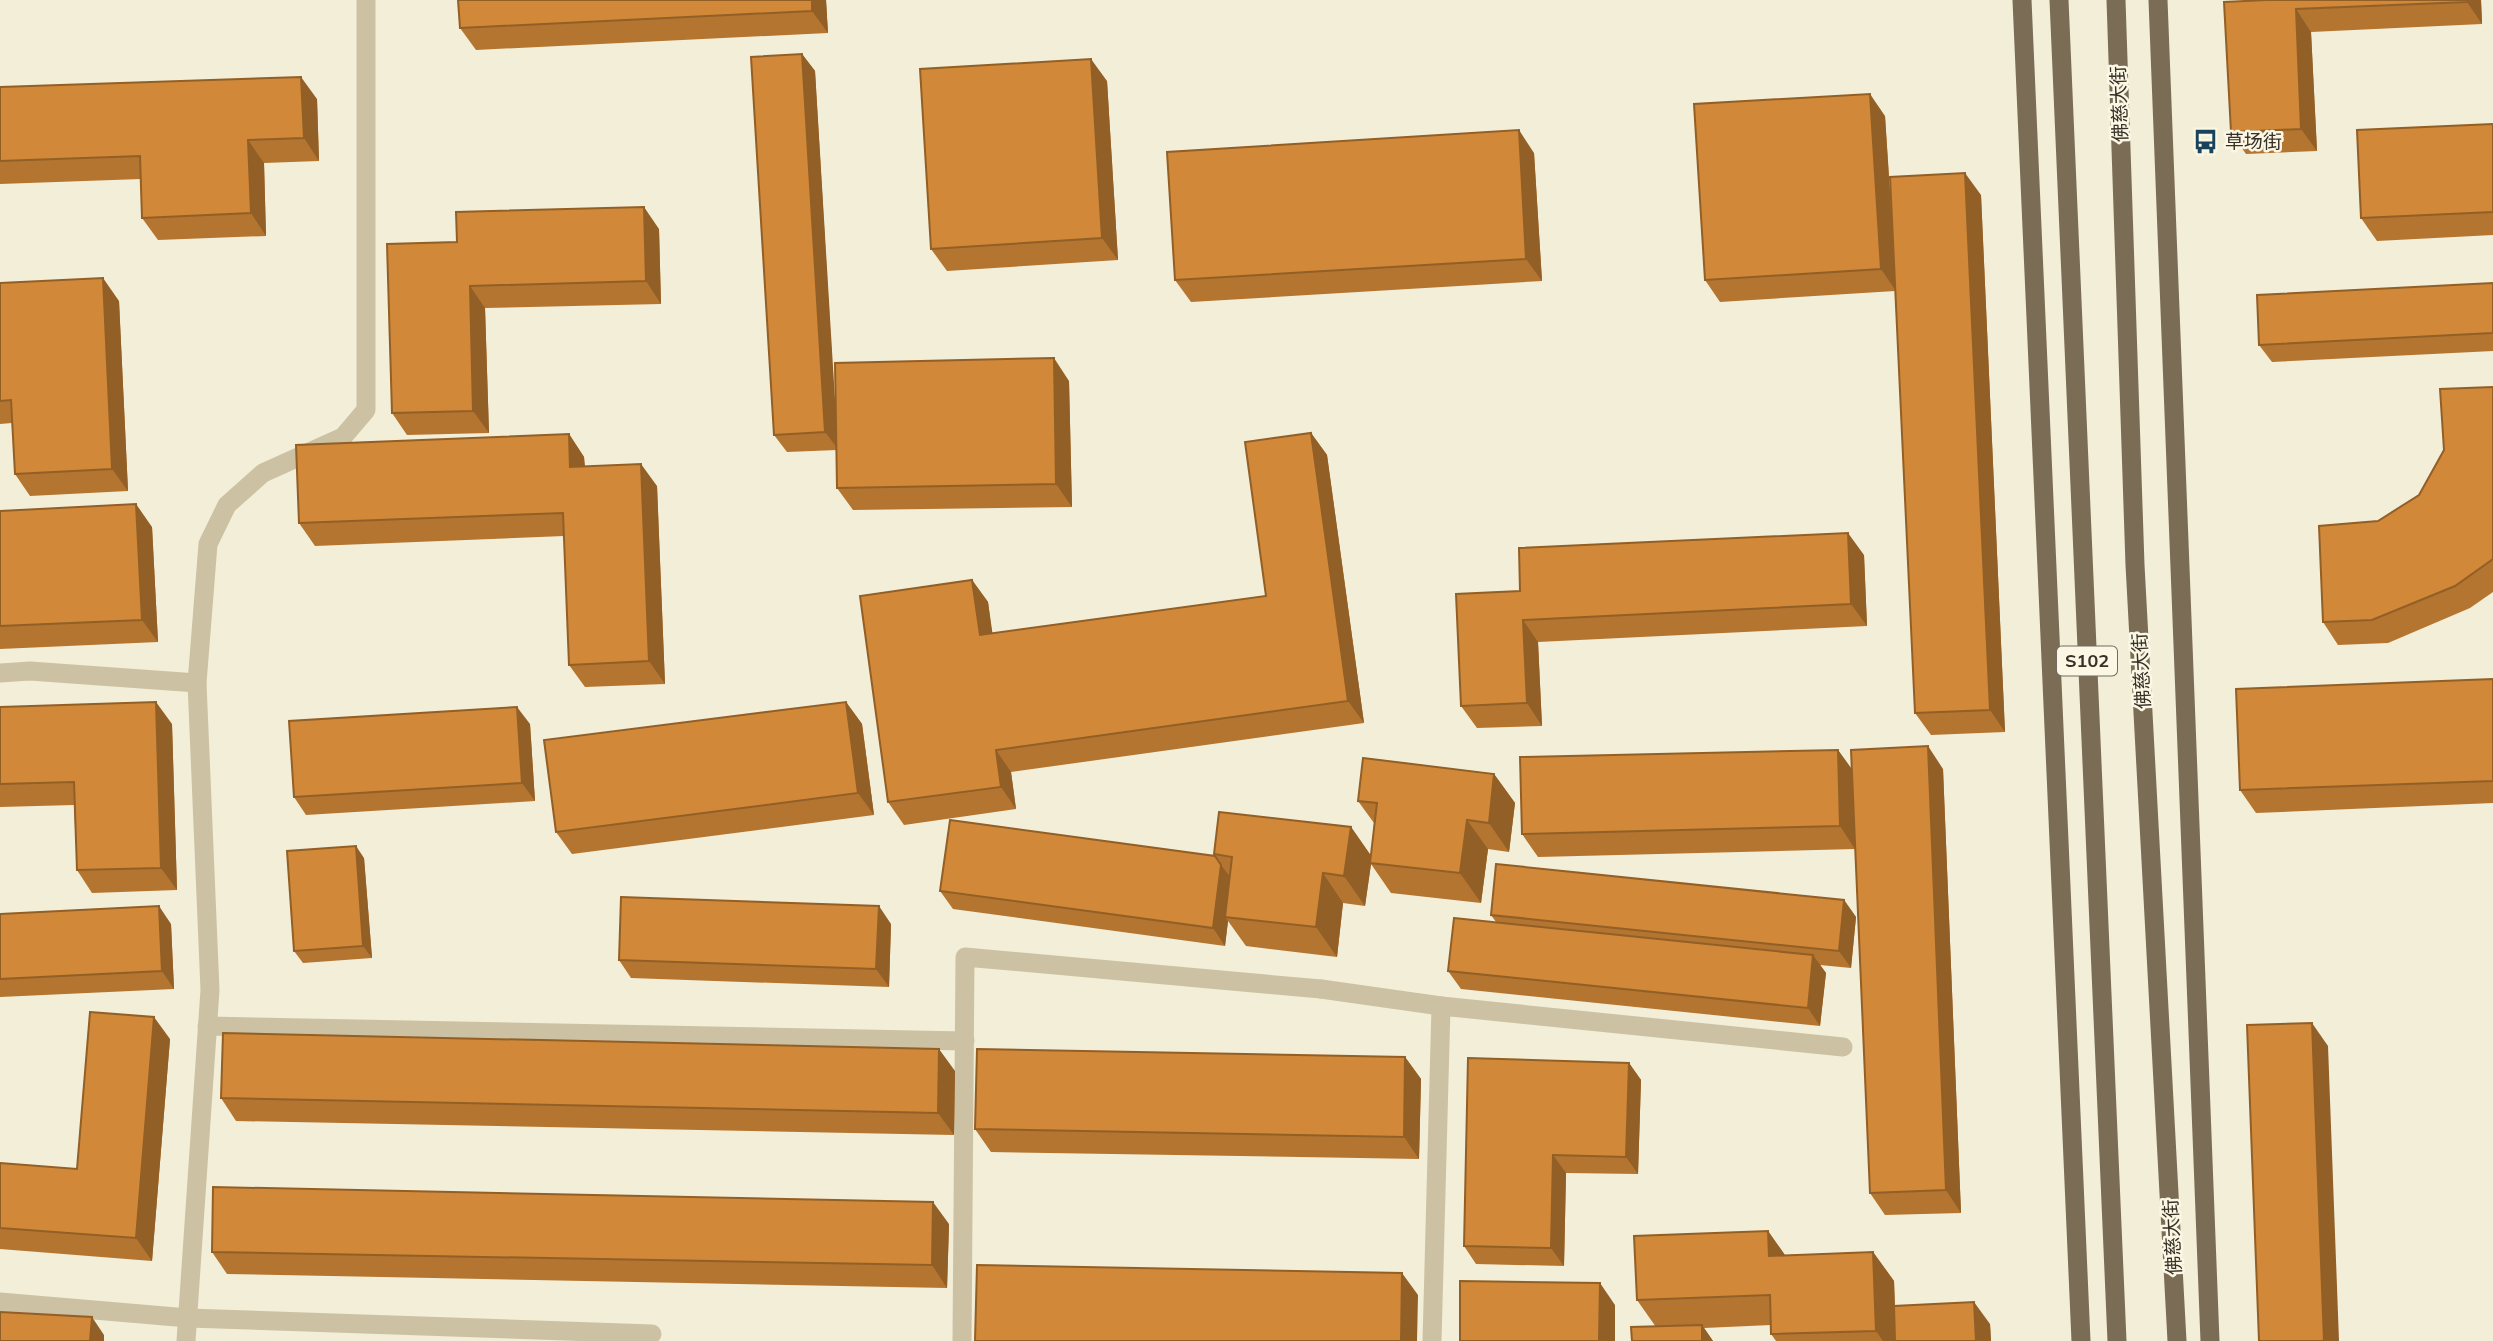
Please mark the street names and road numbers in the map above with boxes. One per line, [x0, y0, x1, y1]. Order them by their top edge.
street label: 佛慈大街 [2106, 66, 2132, 142]
street label: 佛慈大街 [2127, 632, 2155, 710]
road number: S102 [2057, 646, 2117, 676]
street label: 佛慈大街 [2158, 1198, 2186, 1276]

